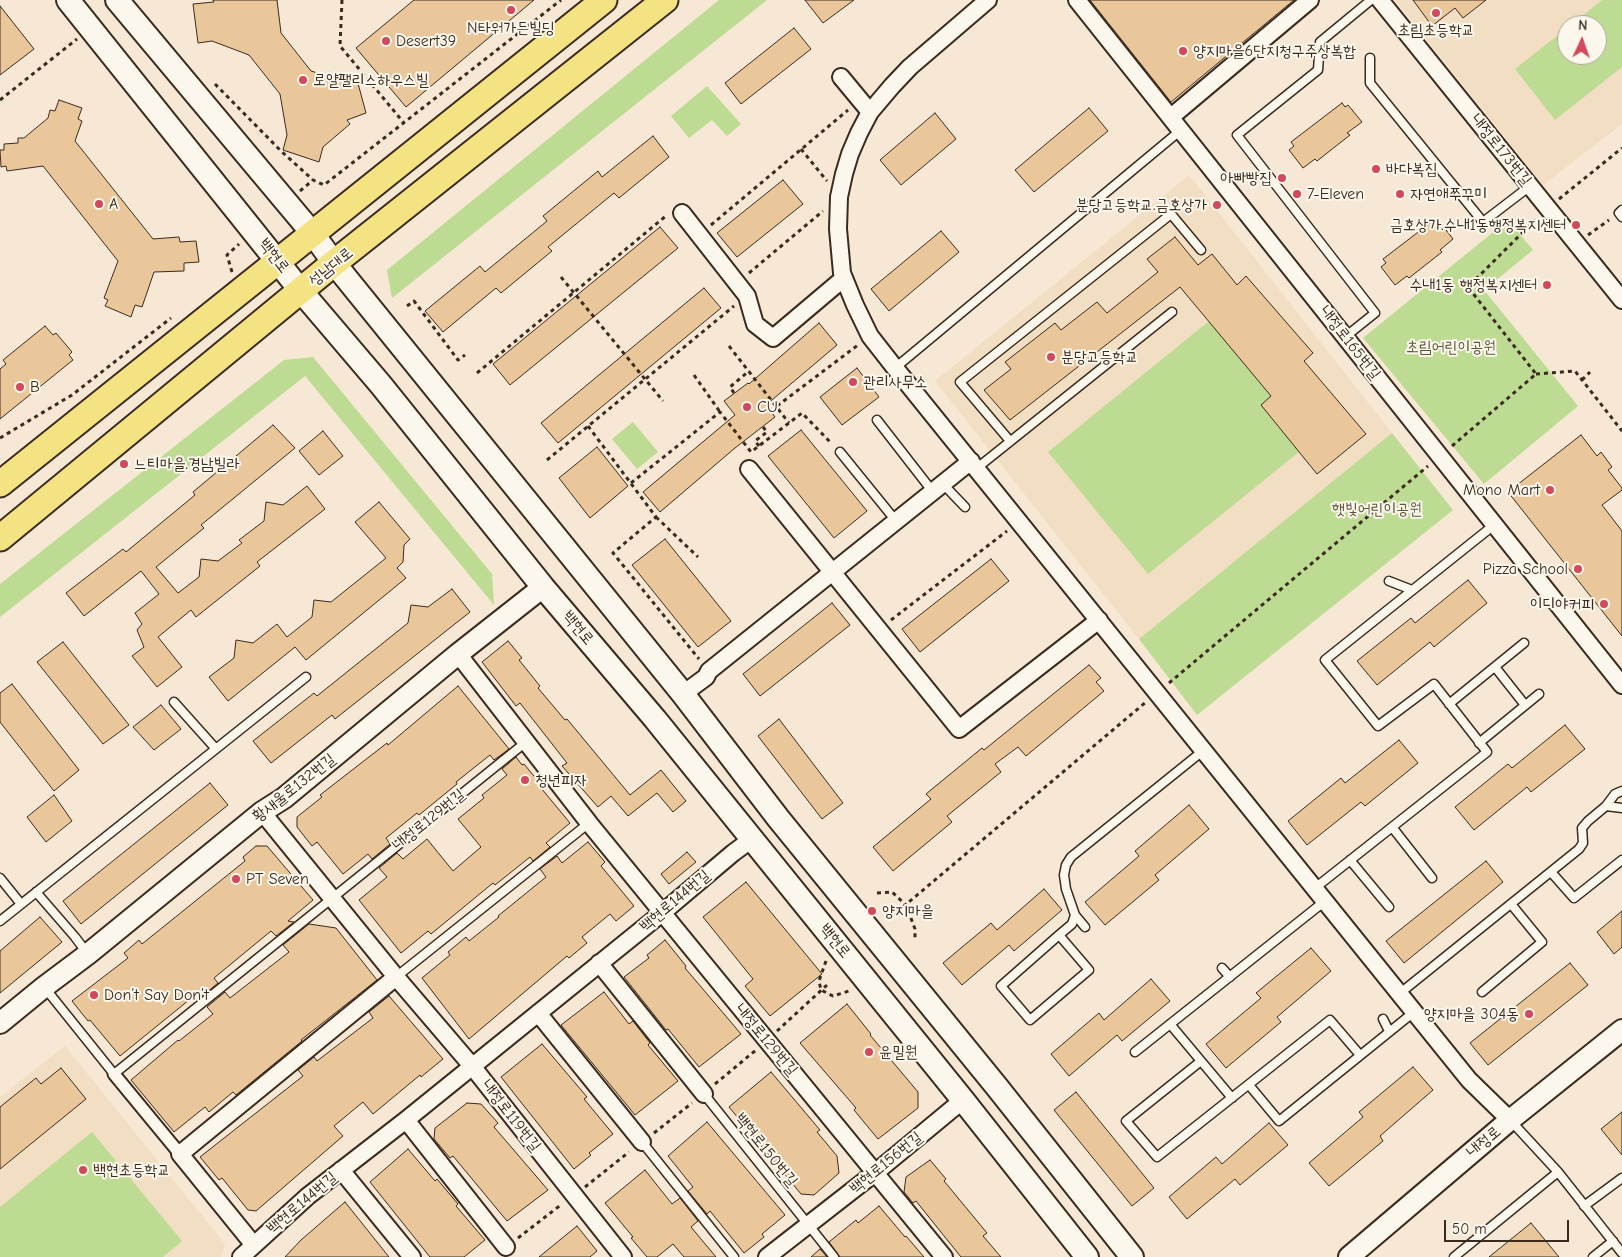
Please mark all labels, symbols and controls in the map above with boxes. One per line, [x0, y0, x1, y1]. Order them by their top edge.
marker: N타워가든빌딩 [505, 4, 517, 16]
marker: 초림초등학교 [1430, 7, 1442, 19]
north arrow [1557, 15, 1607, 65]
text: N [1578, 17, 1588, 34]
place label: N타워가든빌딩 [467, 18, 555, 38]
place label: 초림초등학교 [1397, 20, 1475, 40]
place label: Desert39 [396, 31, 456, 51]
marker: Desert39 [380, 35, 392, 47]
place label: 양지마을6단지청구주상복합 [1193, 41, 1356, 61]
marker: 양지마을6단지청구주상복합 [1177, 45, 1189, 57]
place label: 로얄팰리스하우스빌 [313, 70, 429, 90]
marker: 로얄팰리스하우스빌 [297, 74, 309, 86]
street label: 내정로173번길 [1466, 110, 1536, 190]
place label: 바다복집 [1386, 159, 1438, 179]
marker: 바다복집 [1370, 163, 1382, 175]
place label: 아빠빵집 [1220, 168, 1272, 188]
marker: 아빠빵집 [1276, 172, 1288, 184]
place label: 7-Eleven [1307, 184, 1364, 204]
place label: 자연애쭈꾸미 [1410, 184, 1487, 204]
marker: 7-Eleven [1291, 188, 1303, 200]
marker: 자연애쭈꾸미 [1394, 188, 1406, 200]
place label: A [109, 194, 118, 214]
place label: 분당고등학교.금호상가 [1076, 195, 1207, 215]
marker: A [93, 198, 105, 210]
marker: 분당고등학교.금호상가 [1211, 199, 1223, 211]
place label: 금호상가.수내1동행정복지센터 [1390, 215, 1566, 235]
marker: 금호상가.수내1동행정복지센터 [1570, 219, 1582, 231]
street label: 백현로 [255, 235, 293, 277]
street label: 성남대로 [305, 243, 357, 291]
place label: 수내1동 행정복지센터 [1409, 275, 1537, 295]
marker: 수내1동 행정복지센터 [1541, 279, 1553, 291]
street label: 내정로165번길 [1315, 302, 1385, 384]
park label: 초림어린이공원 [1406, 337, 1496, 357]
place label: 분당고등학교 [1061, 347, 1138, 367]
marker: 분당고등학교 [1045, 351, 1057, 363]
place label: 관리사무소 [863, 372, 927, 392]
marker: 관리사무소 [847, 376, 859, 388]
place label: B [30, 377, 40, 397]
marker: B [14, 381, 26, 393]
place label: CU [757, 397, 778, 417]
marker: CU [741, 401, 753, 413]
place label: 느티마을.경남빌라 [134, 454, 239, 474]
marker: 느티마을.경남빌라 [118, 458, 130, 470]
place label: Mono Mart [1463, 480, 1540, 500]
marker: Mono Mart [1544, 484, 1556, 496]
park label: 햇빛어린이공원 [1332, 499, 1422, 519]
place label: Pizza School [1483, 559, 1568, 579]
marker: Pizza School [1572, 563, 1584, 575]
place label: 이디야커피 [1530, 594, 1594, 614]
marker: 이디야커피 [1598, 598, 1610, 610]
street label: 백현로 [558, 607, 598, 649]
street label: 황새울로132번길 [249, 750, 339, 826]
place label: 청년피자 [535, 770, 586, 790]
marker: 청년피자 [519, 774, 531, 786]
street label: 내정로129번길 [389, 785, 469, 855]
street label: 백현로144번길 [636, 866, 714, 936]
place label: PT Seven [246, 869, 309, 889]
marker: PT Seven [230, 873, 242, 885]
place label: 양지마을 [882, 901, 934, 921]
marker: 양지마을 [866, 905, 878, 917]
street label: 백현로 [815, 920, 855, 962]
place label: Don’t Say Don’t [104, 985, 209, 1005]
marker: Don’t Say Don’t [88, 989, 100, 1001]
street label: 내정로129번길 [730, 1000, 802, 1080]
place label: 양지마을 304동 [1424, 1004, 1519, 1024]
marker: 양지마을 304동 [1523, 1008, 1535, 1020]
place label: 윤밀원 [879, 1042, 918, 1062]
marker: 윤밀원 [863, 1046, 875, 1058]
street label: 내정로119번길 [477, 1076, 545, 1156]
street label: 백현로150번길 [730, 1109, 802, 1191]
street label: 내정로 [1463, 1122, 1505, 1162]
street label: 백현로156번길 [846, 1128, 926, 1198]
place label: 백현초등학교 [93, 1160, 170, 1180]
marker: 백현초등학교 [77, 1164, 89, 1176]
street label: 백현로144번길 [263, 1168, 341, 1238]
scale bar [1447, 1210, 1572, 1242]
text: 50 m [1452, 1220, 1487, 1238]

